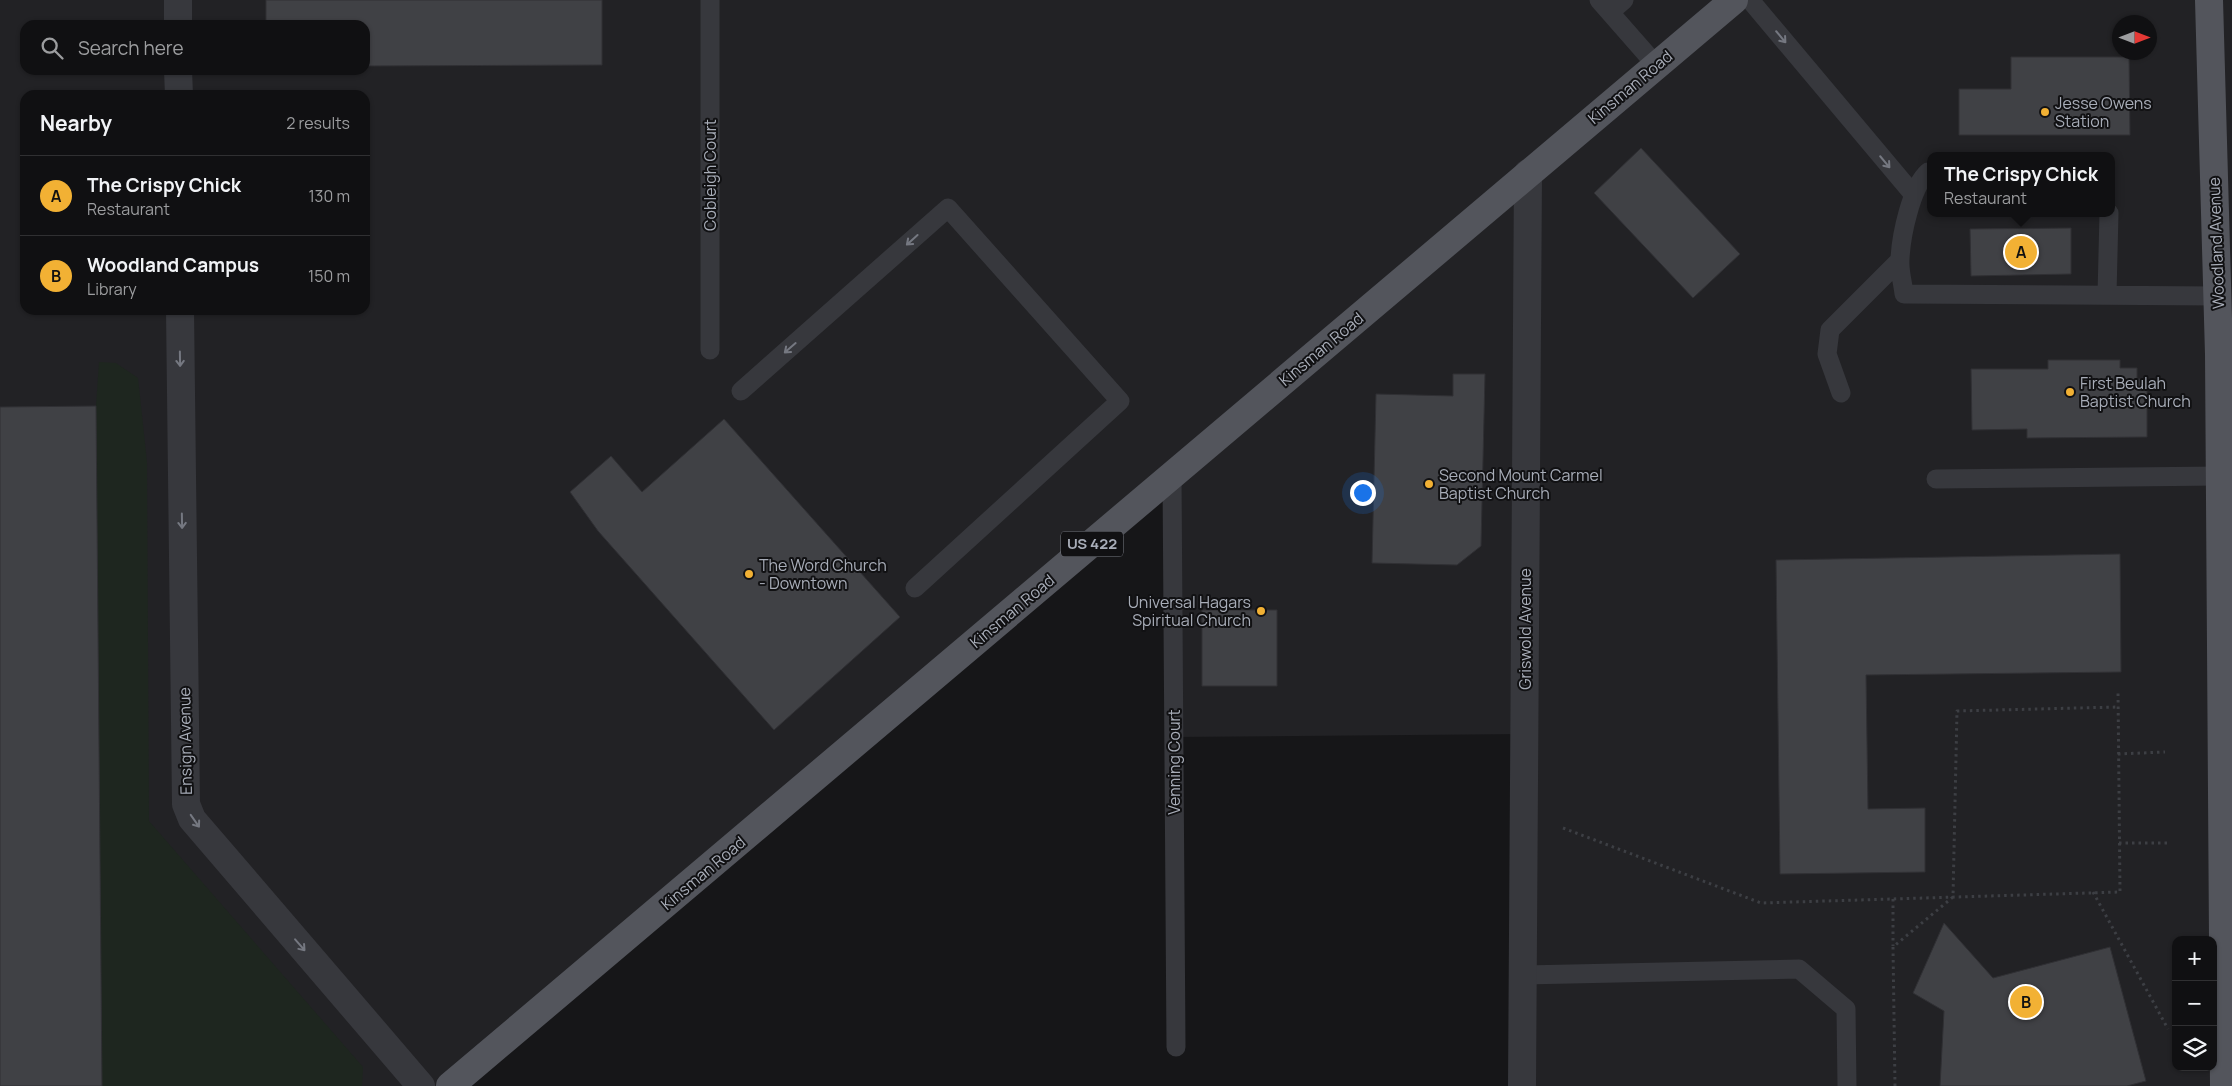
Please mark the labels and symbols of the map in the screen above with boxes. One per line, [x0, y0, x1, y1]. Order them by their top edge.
north arrow [2112, 15, 2157, 60]
one-way arrow [1776, 30, 1787, 43]
street label: Kinsman Road [1583, 45, 1677, 129]
place label: Jesse Owens Station [2055, 92, 2152, 132]
marker: Jesse Owens Station [2039, 106, 2051, 118]
street label: Cobleigh Court [699, 119, 721, 231]
one-way arrow [1880, 155, 1891, 168]
street label: Woodland Avenue [2203, 177, 2229, 309]
pin: A [2005, 233, 2037, 271]
one-way arrow [905, 234, 918, 246]
street label: Kinsman Road [1274, 307, 1368, 391]
one-way arrow [783, 342, 796, 354]
one-way arrow [175, 350, 185, 366]
place label: First Beulah Baptist Church [2080, 372, 2191, 412]
marker: First Beulah Baptist Church [2064, 386, 2076, 398]
place label: Second Mount Carmel Baptist Church [1439, 464, 1603, 504]
marker: Second Mount Carmel Baptist Church [1423, 478, 1435, 490]
your location [1350, 480, 1376, 506]
one-way arrow [177, 512, 187, 529]
road number: US 422 [1061, 532, 1123, 556]
place label: The Word Church - Downtown [759, 554, 887, 594]
marker: The Word Church - Downtown [743, 568, 755, 580]
street label: Griswold Avenue [1514, 568, 1536, 690]
street label: Kinsman Road [965, 569, 1059, 653]
place label: Universal Hagars Spiritual Church [1128, 591, 1251, 631]
marker: Universal Hagars Spiritual Church [1255, 605, 1267, 617]
street label: Ensign Avenue [173, 687, 197, 795]
street label: Venning Court [1163, 709, 1185, 815]
one-way arrow [190, 814, 200, 828]
street label: Kinsman Road [656, 831, 750, 915]
one-way arrow [294, 938, 305, 951]
pin: B [2010, 983, 2042, 1021]

